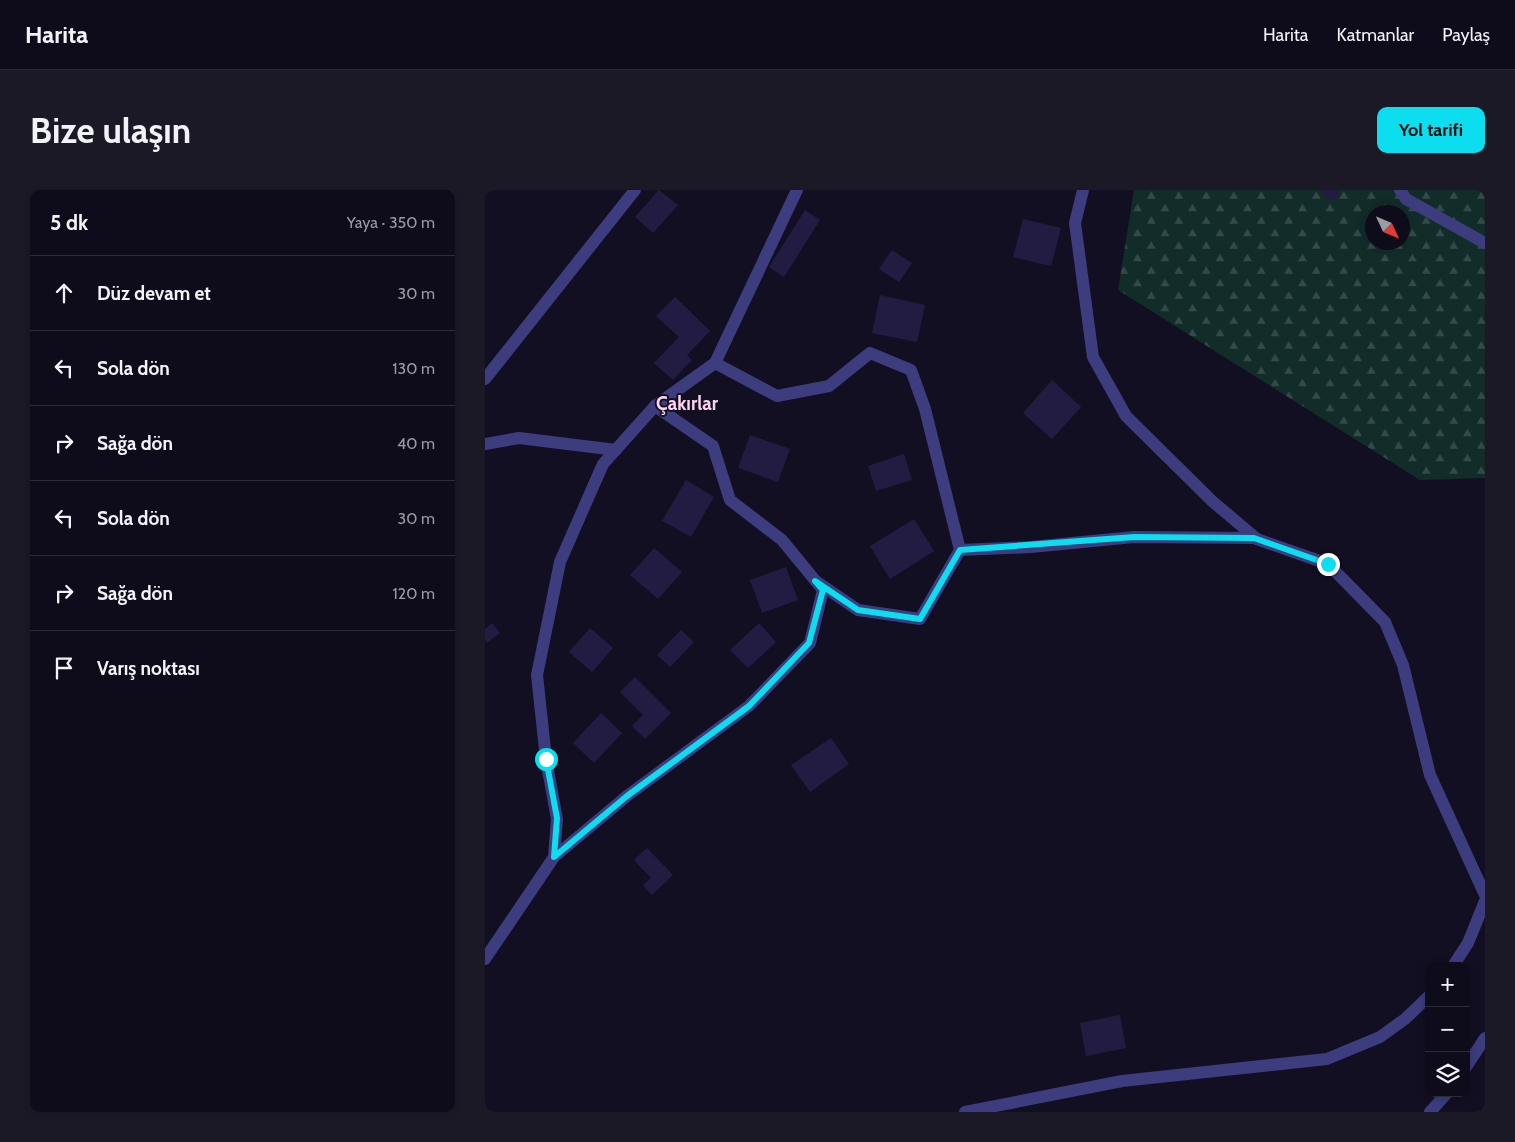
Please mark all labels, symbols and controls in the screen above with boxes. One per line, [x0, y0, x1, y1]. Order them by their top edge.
text: Harita [25, 20, 88, 49]
text: Harita [1263, 24, 1308, 46]
text: Katmanlar [1336, 24, 1414, 46]
text: Paylaş [1442, 24, 1490, 46]
button: Yol tarifi [1377, 107, 1485, 153]
text: Bize ulaşın [30, 109, 191, 152]
north arrow [1365, 205, 1410, 250]
text: 5 dk [50, 210, 88, 235]
text: Yaya · 350 m [347, 213, 435, 232]
icon: ahead [50, 279, 78, 307]
text: Düz devam et [97, 282, 211, 305]
text: 30 m [398, 284, 435, 303]
icon: left [50, 354, 78, 382]
text: Sola dön [97, 357, 170, 380]
text: 130 m [392, 359, 435, 378]
district label: Çakırlar [656, 392, 719, 415]
icon: right [50, 429, 78, 457]
text: Sağa dön [97, 432, 173, 455]
text: 40 m [397, 434, 435, 453]
icon: left [50, 504, 78, 532]
text: Sola dön [97, 507, 170, 530]
text: 30 m [398, 509, 435, 528]
route end [1317, 553, 1340, 576]
icon: right [50, 579, 78, 607]
text: Sağa dön [97, 582, 173, 605]
text: 120 m [393, 584, 435, 603]
icon: arrive [50, 654, 78, 682]
text: Varış noktası [97, 657, 200, 680]
route start [535, 748, 558, 771]
map controls [1425, 962, 1470, 1097]
button: + [1425, 962, 1470, 1007]
button: − [1425, 1007, 1470, 1052]
button: layers [1425, 1052, 1470, 1097]

